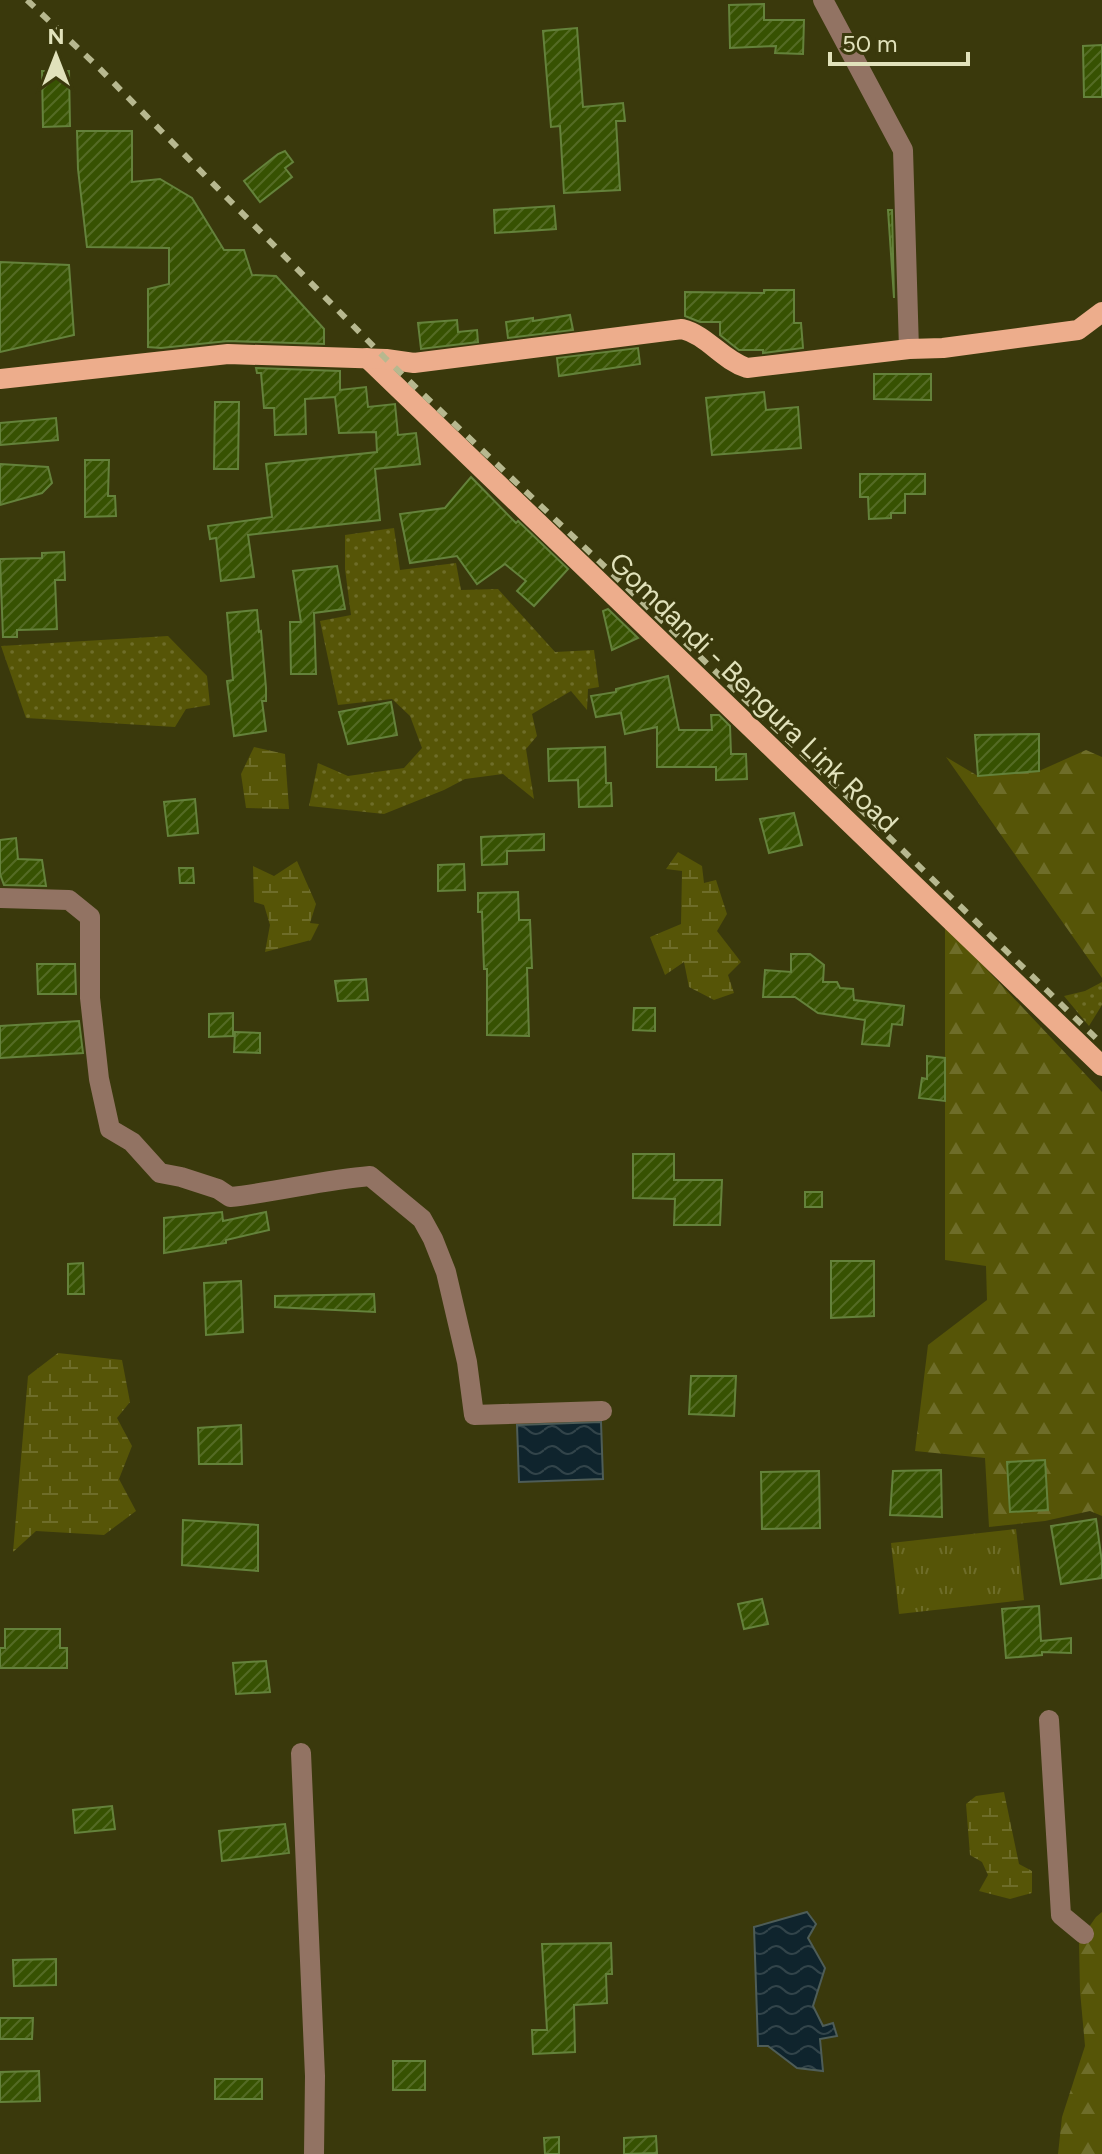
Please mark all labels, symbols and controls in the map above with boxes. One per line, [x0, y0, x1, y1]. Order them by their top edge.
north arrow [16, 16, 96, 96]
scale bar [830, 16, 968, 66]
text: N [47, 23, 65, 50]
text: 50 m [842, 29, 898, 58]
street label: Gomdandi - Bengura Link Road [602, 545, 906, 839]

